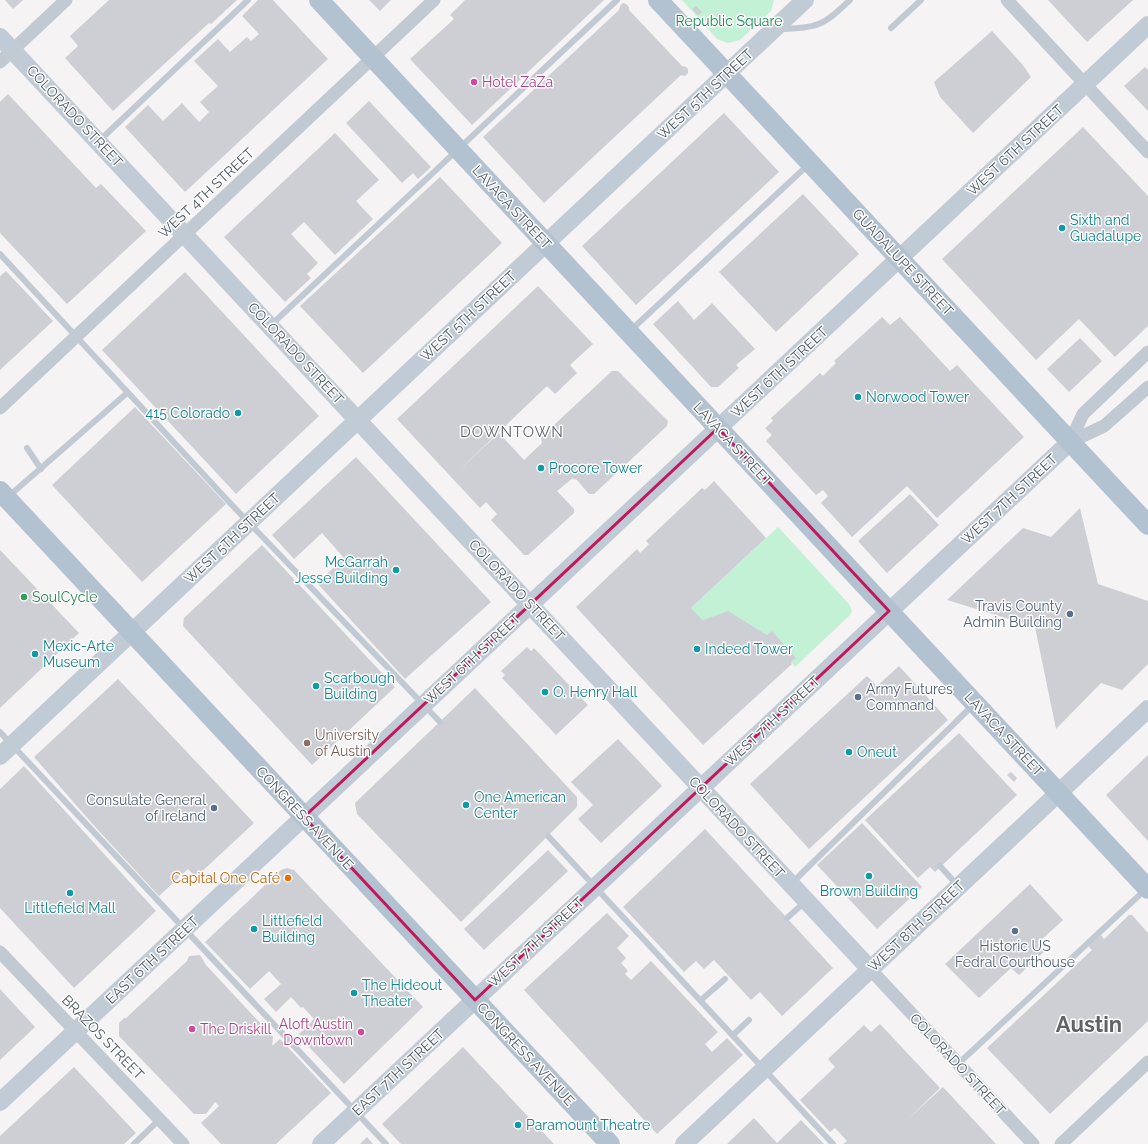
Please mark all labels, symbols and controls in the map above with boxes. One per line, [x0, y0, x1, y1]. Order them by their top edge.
park label: Republic Square [676, 13, 782, 29]
street label: WEST 5TH STREET [654, 45, 756, 142]
street label: COLORADO STREET [24, 62, 126, 170]
place label: Hotel ZaZa [482, 74, 553, 90]
marker: Hotel ZaZa [469, 77, 479, 87]
street label: WEST 6TH STREET [964, 101, 1067, 199]
street label: WEST 4TH STREET [155, 144, 257, 241]
street label: LAVACA STREET [469, 162, 555, 252]
street label: GUADALUPE STREET [850, 205, 957, 319]
place label: Sixth and Guadalupe [1070, 212, 1141, 244]
marker: Sixth and Guadalupe [1057, 223, 1067, 233]
street label: WEST 5TH STREET [417, 267, 519, 364]
street label: COLORADO STREET [245, 299, 347, 407]
street label: WEST 6TH STREET [728, 323, 831, 421]
place label: Norwood Tower [866, 389, 969, 405]
marker: Norwood Tower [853, 392, 863, 402]
street label: LAVACA STREET [690, 399, 776, 489]
place label: 415 Colorado [146, 405, 230, 421]
marker: 415 Colorado [233, 408, 243, 418]
district label: DOWNTOWN [460, 423, 564, 441]
street label: WEST 7TH STREET [958, 450, 1060, 547]
place label: Procore Tower [549, 460, 642, 476]
marker: Procore Tower [536, 463, 546, 473]
street label: WEST 5TH STREET [181, 489, 283, 586]
street label: COLORADO STREET [466, 536, 568, 644]
place label: McGarrah Jesse Building [295, 554, 388, 586]
marker: McGarrah Jesse Building [391, 565, 401, 575]
place label: SoulCycle [32, 589, 97, 605]
marker: SoulCycle [19, 592, 29, 602]
place label: Travis County Admin Building [963, 598, 1062, 630]
marker: Travis County Admin Building [1065, 609, 1075, 619]
street label: WEST 6TH STREET [421, 610, 524, 708]
place label: Mexic-Arte Museum [43, 638, 114, 670]
place label: Indeed Tower [705, 641, 793, 657]
marker: Indeed Tower [692, 644, 702, 654]
marker: Mexic-Arte Museum [30, 649, 40, 659]
place label: Scarbough Building [324, 670, 395, 702]
street label: WEST 7TH STREET [721, 672, 823, 769]
marker: Scarbough Building [311, 681, 321, 691]
place label: Army Futures Command [866, 681, 953, 713]
place label: O. Henry Hall [553, 684, 637, 700]
marker: O. Henry Hall [540, 687, 550, 697]
street label: LAVACA STREET [961, 689, 1047, 779]
marker: Army Futures Command [853, 692, 863, 702]
place label: University of Austin [315, 727, 380, 759]
marker: University of Austin [302, 738, 312, 748]
place label: Oneut [857, 744, 897, 760]
marker: Oneut [844, 747, 854, 757]
street label: CONGRESS AVENUE [253, 763, 357, 873]
street label: COLORADO STREET [686, 773, 788, 881]
place label: One American Center [474, 789, 566, 821]
place label: Consulate General of Ireland [86, 792, 206, 824]
marker: One American Center [461, 800, 471, 810]
marker: Consulate General of Ireland [209, 803, 219, 813]
place label: Capital One Café [172, 870, 280, 886]
marker: Brown Building [864, 871, 874, 881]
marker: Capital One Café [283, 873, 293, 883]
street label: WEST 8TH STREET [865, 877, 968, 975]
place label: Brown Building [820, 883, 918, 899]
marker: Littlefield Mall [65, 888, 75, 898]
street label: WEST 7TH STREET [485, 893, 587, 990]
place label: Littlefield Mall [24, 900, 116, 916]
street label: EAST 6TH STREET [102, 913, 202, 1007]
place label: Littlefield Building [262, 913, 322, 945]
marker: Littlefield Building [249, 924, 259, 934]
marker: Historic US Fedral Courthouse [1010, 926, 1020, 936]
place label: Historic US Fedral Courthouse [955, 938, 1075, 970]
place label: The Hideout Theater [362, 977, 442, 1009]
marker: The Hideout Theater [349, 988, 359, 998]
street label: BRAZOS STREET [59, 992, 148, 1083]
street label: CONGRESS AVENUE [474, 999, 578, 1109]
street label: COLORADO STREET [907, 1010, 1009, 1118]
district label: Austin [1056, 1011, 1122, 1037]
place label: Aloft Austin Downtown [279, 1016, 353, 1048]
place label: The Driskill [200, 1021, 272, 1037]
marker: The Driskill [187, 1024, 197, 1034]
street label: EAST 7TH STREET [349, 1025, 447, 1119]
marker: Aloft Austin Downtown [356, 1027, 366, 1037]
place label: Paramount Theatre [526, 1117, 650, 1133]
marker: Paramount Theatre [513, 1120, 523, 1130]

